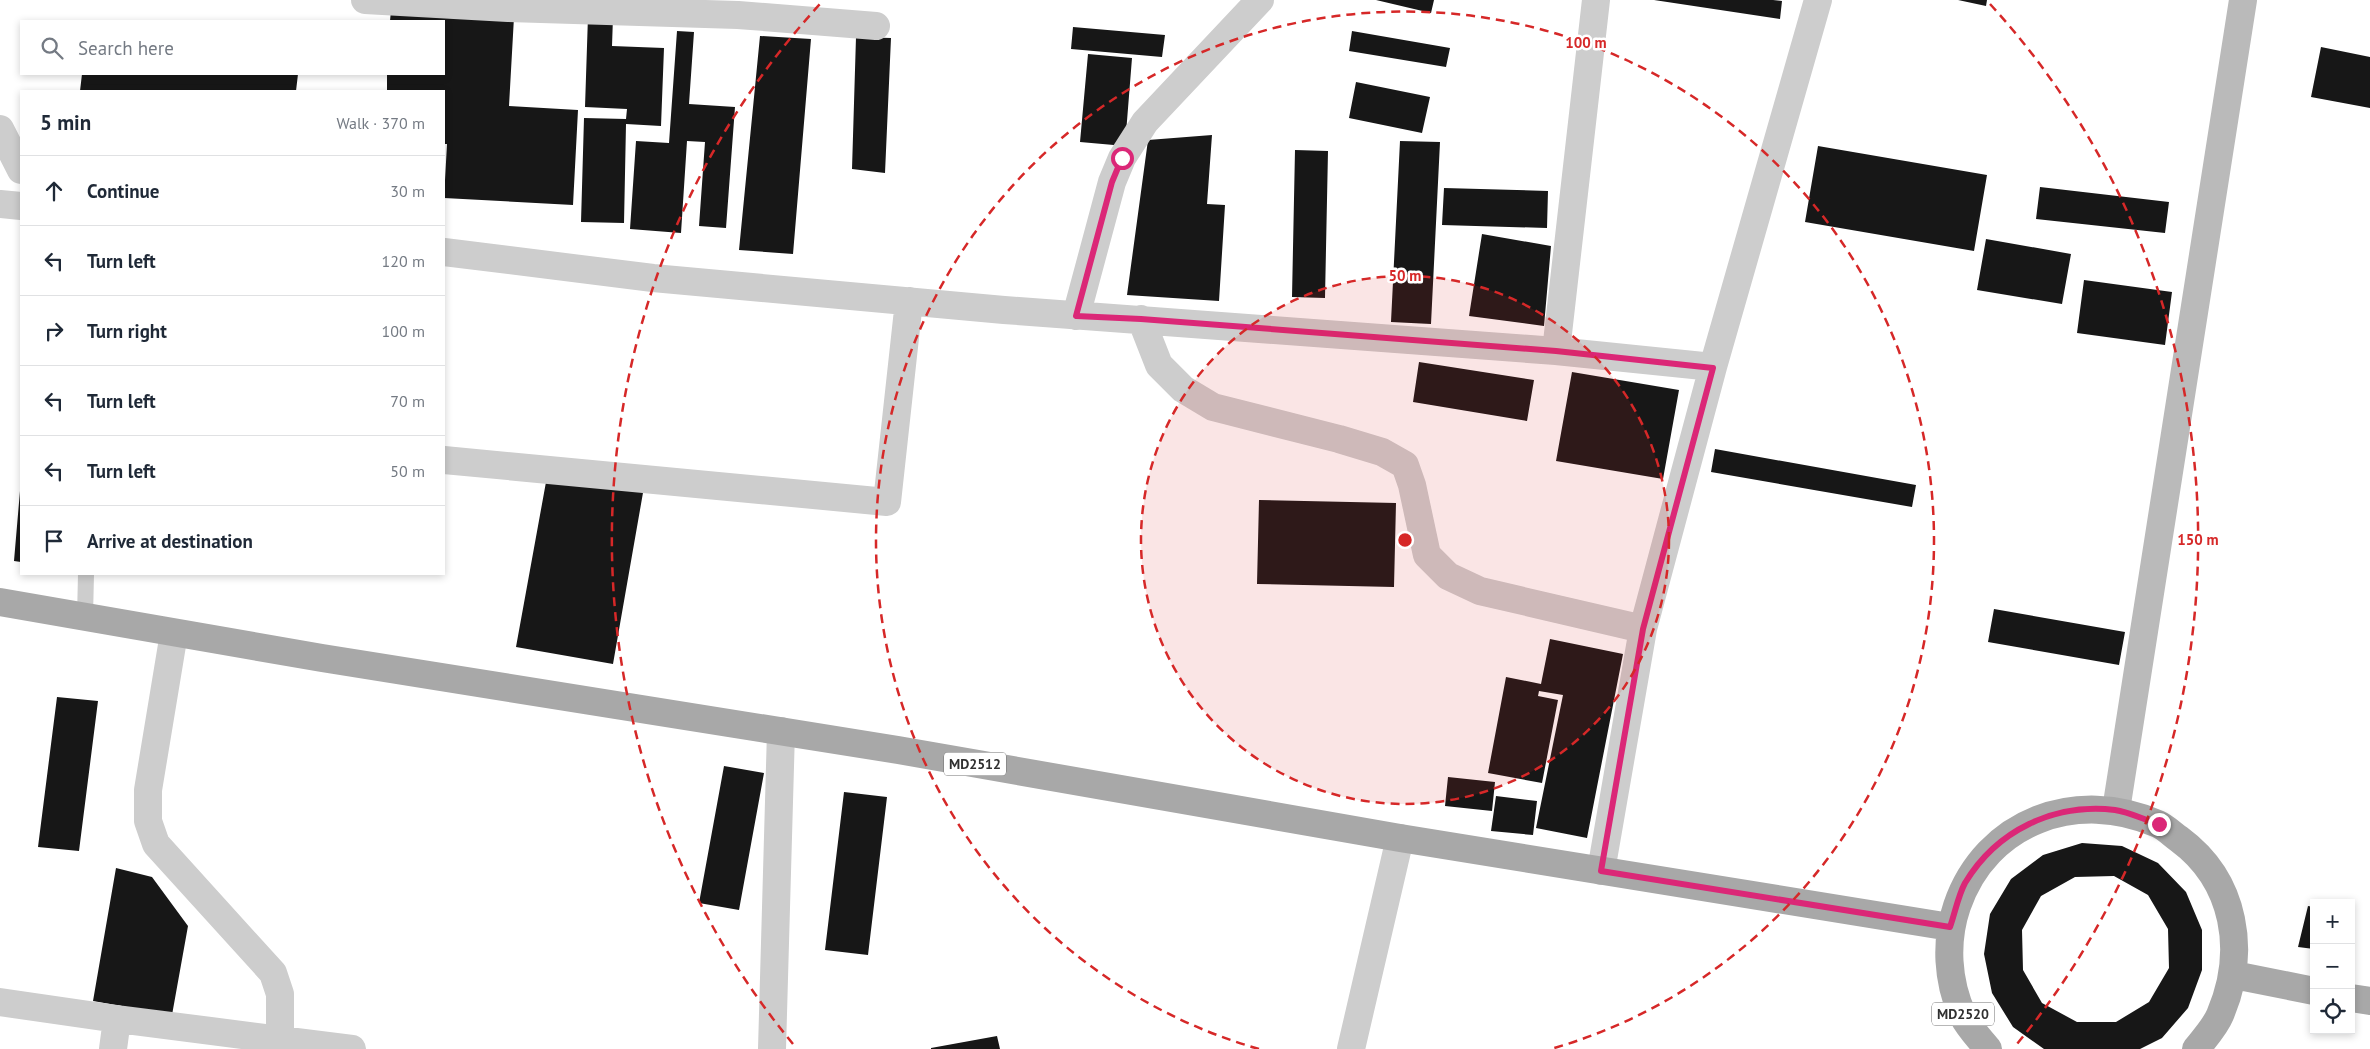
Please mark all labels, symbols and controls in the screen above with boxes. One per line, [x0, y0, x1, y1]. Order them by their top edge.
search box [20, 20, 445, 75]
text: 100 m [1565, 33, 1607, 52]
icon: search [38, 34, 66, 62]
text: Search here [78, 36, 174, 60]
text: 5 min [40, 109, 91, 136]
text: Walk · 370 m [336, 113, 425, 133]
route start [1111, 147, 1134, 170]
icon: ahead [40, 177, 68, 205]
text: Continue [87, 179, 159, 203]
text: 30 m [390, 181, 425, 201]
icon: left [40, 247, 68, 275]
text: Turn left [87, 249, 156, 273]
text: 120 m [382, 251, 425, 271]
text: 50 m [1389, 266, 1421, 285]
icon: right [40, 317, 68, 345]
text: Turn right [87, 319, 167, 343]
text: 100 m [382, 321, 425, 341]
icon: left [40, 387, 68, 415]
text: Turn left [87, 389, 156, 413]
text: 70 m [390, 391, 425, 411]
icon: left [40, 457, 68, 485]
text: Turn left [87, 459, 156, 483]
text: 50 m [390, 461, 425, 481]
icon: arrive [40, 527, 68, 555]
text: Arrive at destination [87, 529, 253, 553]
text: 150 m [2177, 530, 2219, 549]
centre of rings [1396, 531, 1414, 549]
road number: MD2512 [944, 752, 1006, 776]
route end [2148, 813, 2171, 836]
map controls [2310, 899, 2355, 1034]
button: + [2310, 899, 2355, 944]
button: − [2310, 944, 2355, 989]
button: locate [2310, 989, 2355, 1034]
road number: MD2520 [1932, 1002, 1994, 1026]

